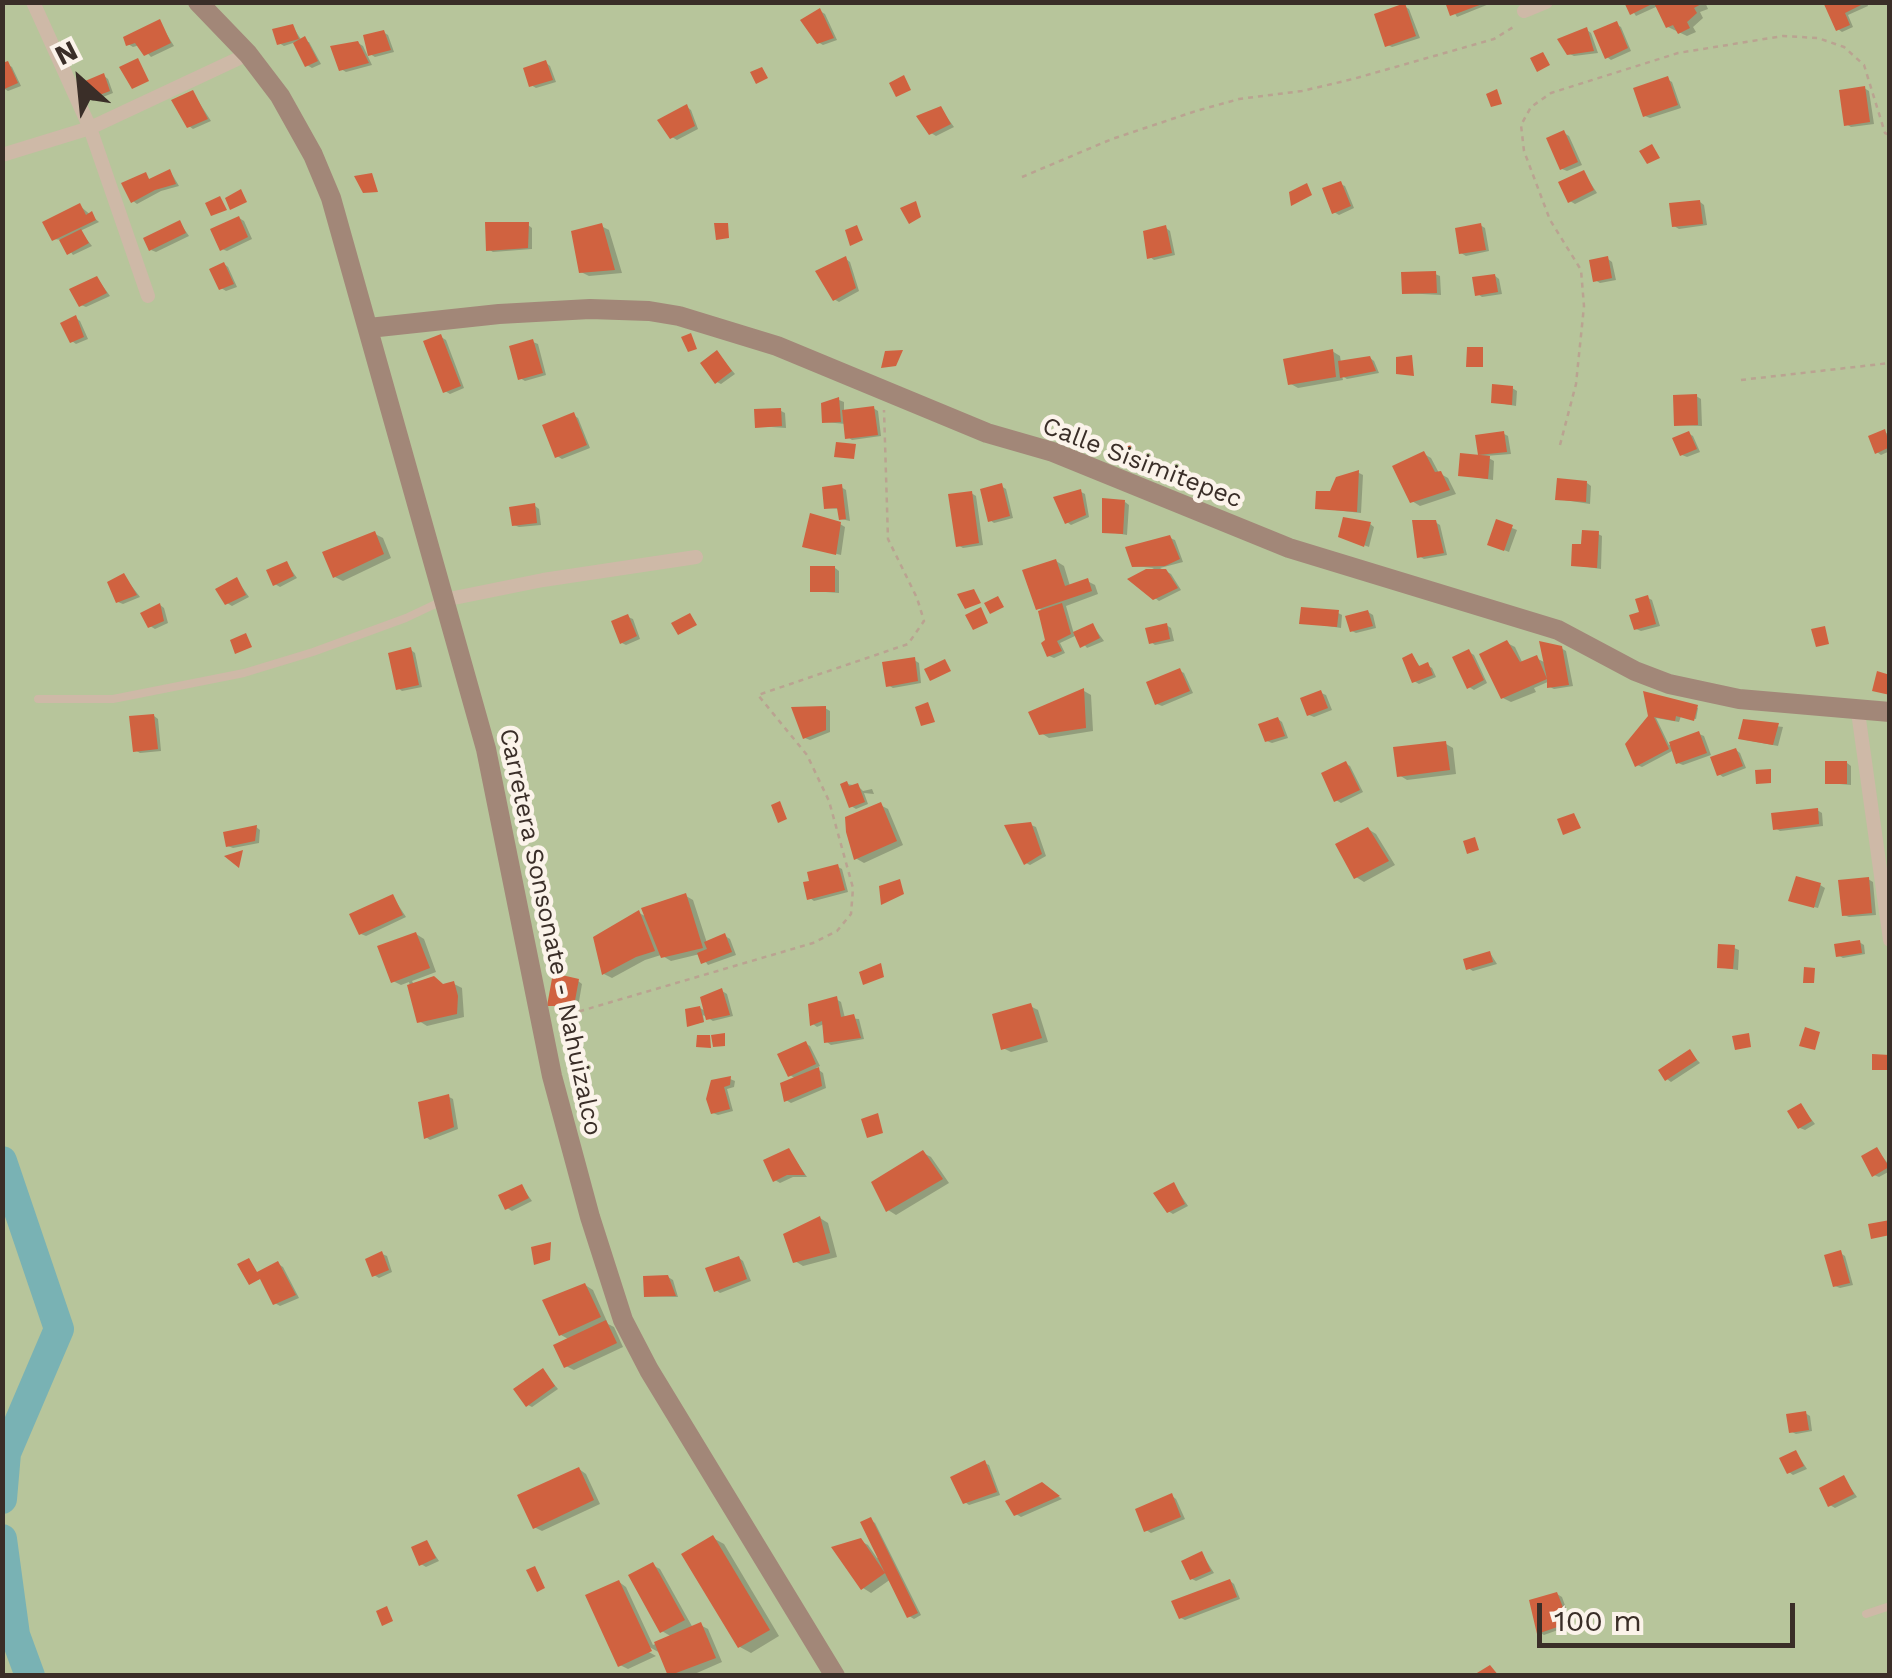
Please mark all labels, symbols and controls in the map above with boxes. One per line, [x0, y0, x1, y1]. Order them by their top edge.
north arrow [30, 30, 130, 130]
text: N [49, 33, 83, 72]
street label: Calle Sisimitepec [1038, 411, 1246, 515]
street label: Carretera Sonsonate - Nahuizalco [492, 726, 608, 1138]
scale bar [1542, 1583, 1800, 1645]
text: 100 m [1554, 1603, 1642, 1638]

